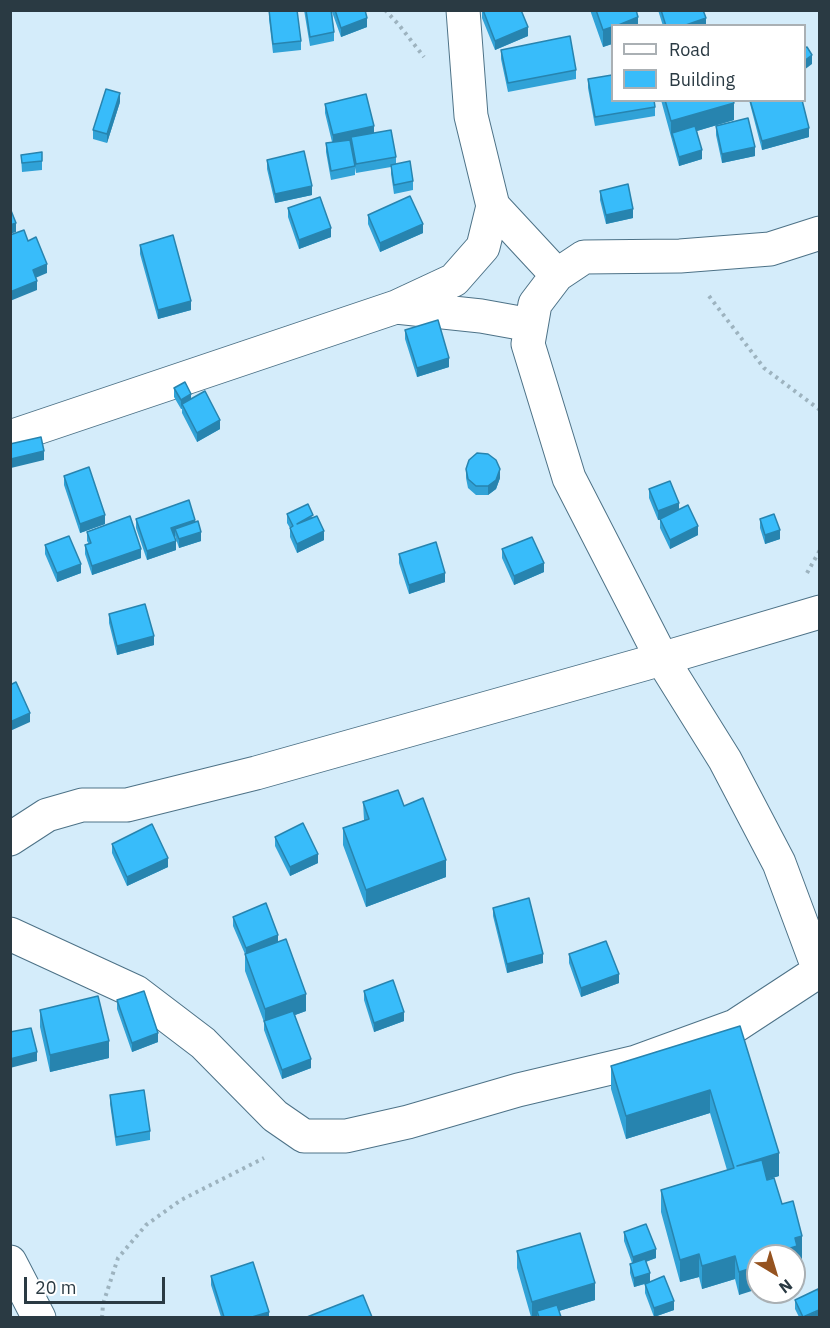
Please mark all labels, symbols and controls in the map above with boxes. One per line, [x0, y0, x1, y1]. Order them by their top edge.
legend [611, 24, 806, 102]
text: Road [669, 38, 710, 61]
text: Building [669, 68, 735, 91]
north arrow [746, 1244, 806, 1304]
scale bar [27, 1265, 168, 1303]
text: N [775, 1275, 797, 1298]
text: 20 m [35, 1276, 77, 1299]

